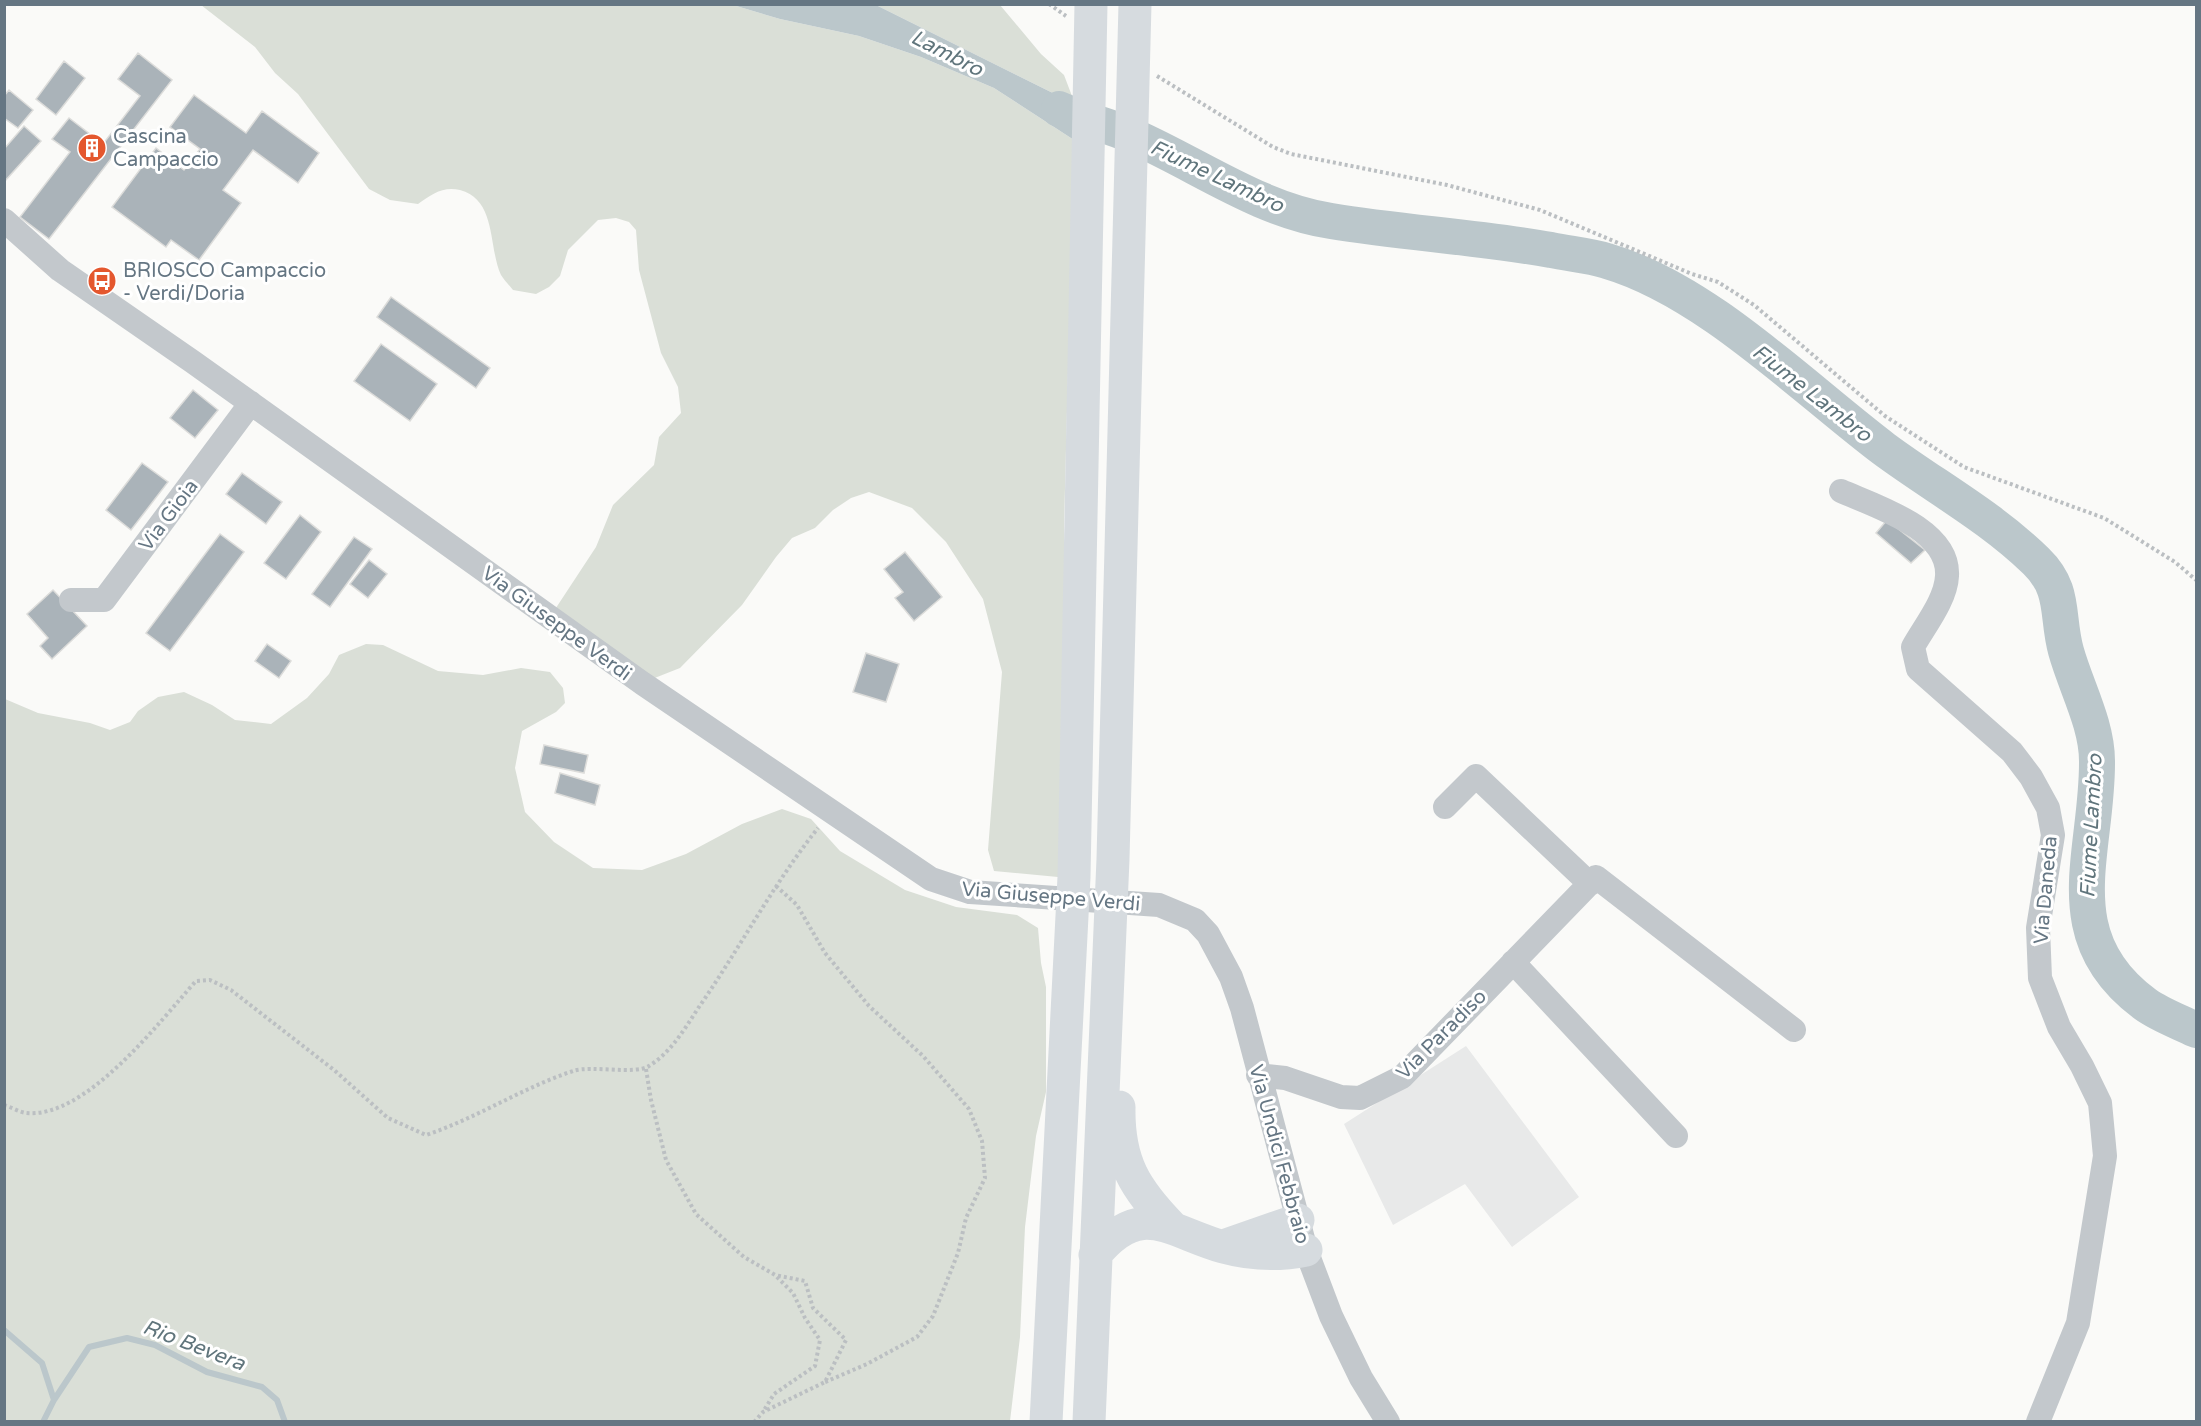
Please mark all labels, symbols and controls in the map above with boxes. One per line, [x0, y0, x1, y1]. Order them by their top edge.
water label: Lambro [907, 25, 988, 83]
place label: Cascina Campaccio [113, 125, 219, 172]
building icon: Cascina Campaccio [76, 132, 108, 164]
water label: Fiume Lambro [1146, 135, 1288, 219]
place label: BRIOSCO Campaccio - Verdi/Doria [123, 259, 326, 306]
bus stop icon: BRIOSCO Campaccio - Verdi/Doria [86, 265, 118, 297]
water label: Fiume Lambro [1747, 339, 1877, 448]
street label: Via Gioia [134, 475, 204, 556]
street label: Via Giuseppe Verdi [477, 561, 636, 686]
water label: Fiume Lambro [2075, 752, 2108, 899]
street label: Via Daneda [2029, 835, 2063, 945]
street label: Via Giuseppe Verdi [961, 877, 1141, 917]
street label: Via Paradiso [1392, 985, 1492, 1085]
street label: Via Undici Febbraio [1244, 1062, 1314, 1246]
water label: Rio Bevera [139, 1315, 250, 1377]

